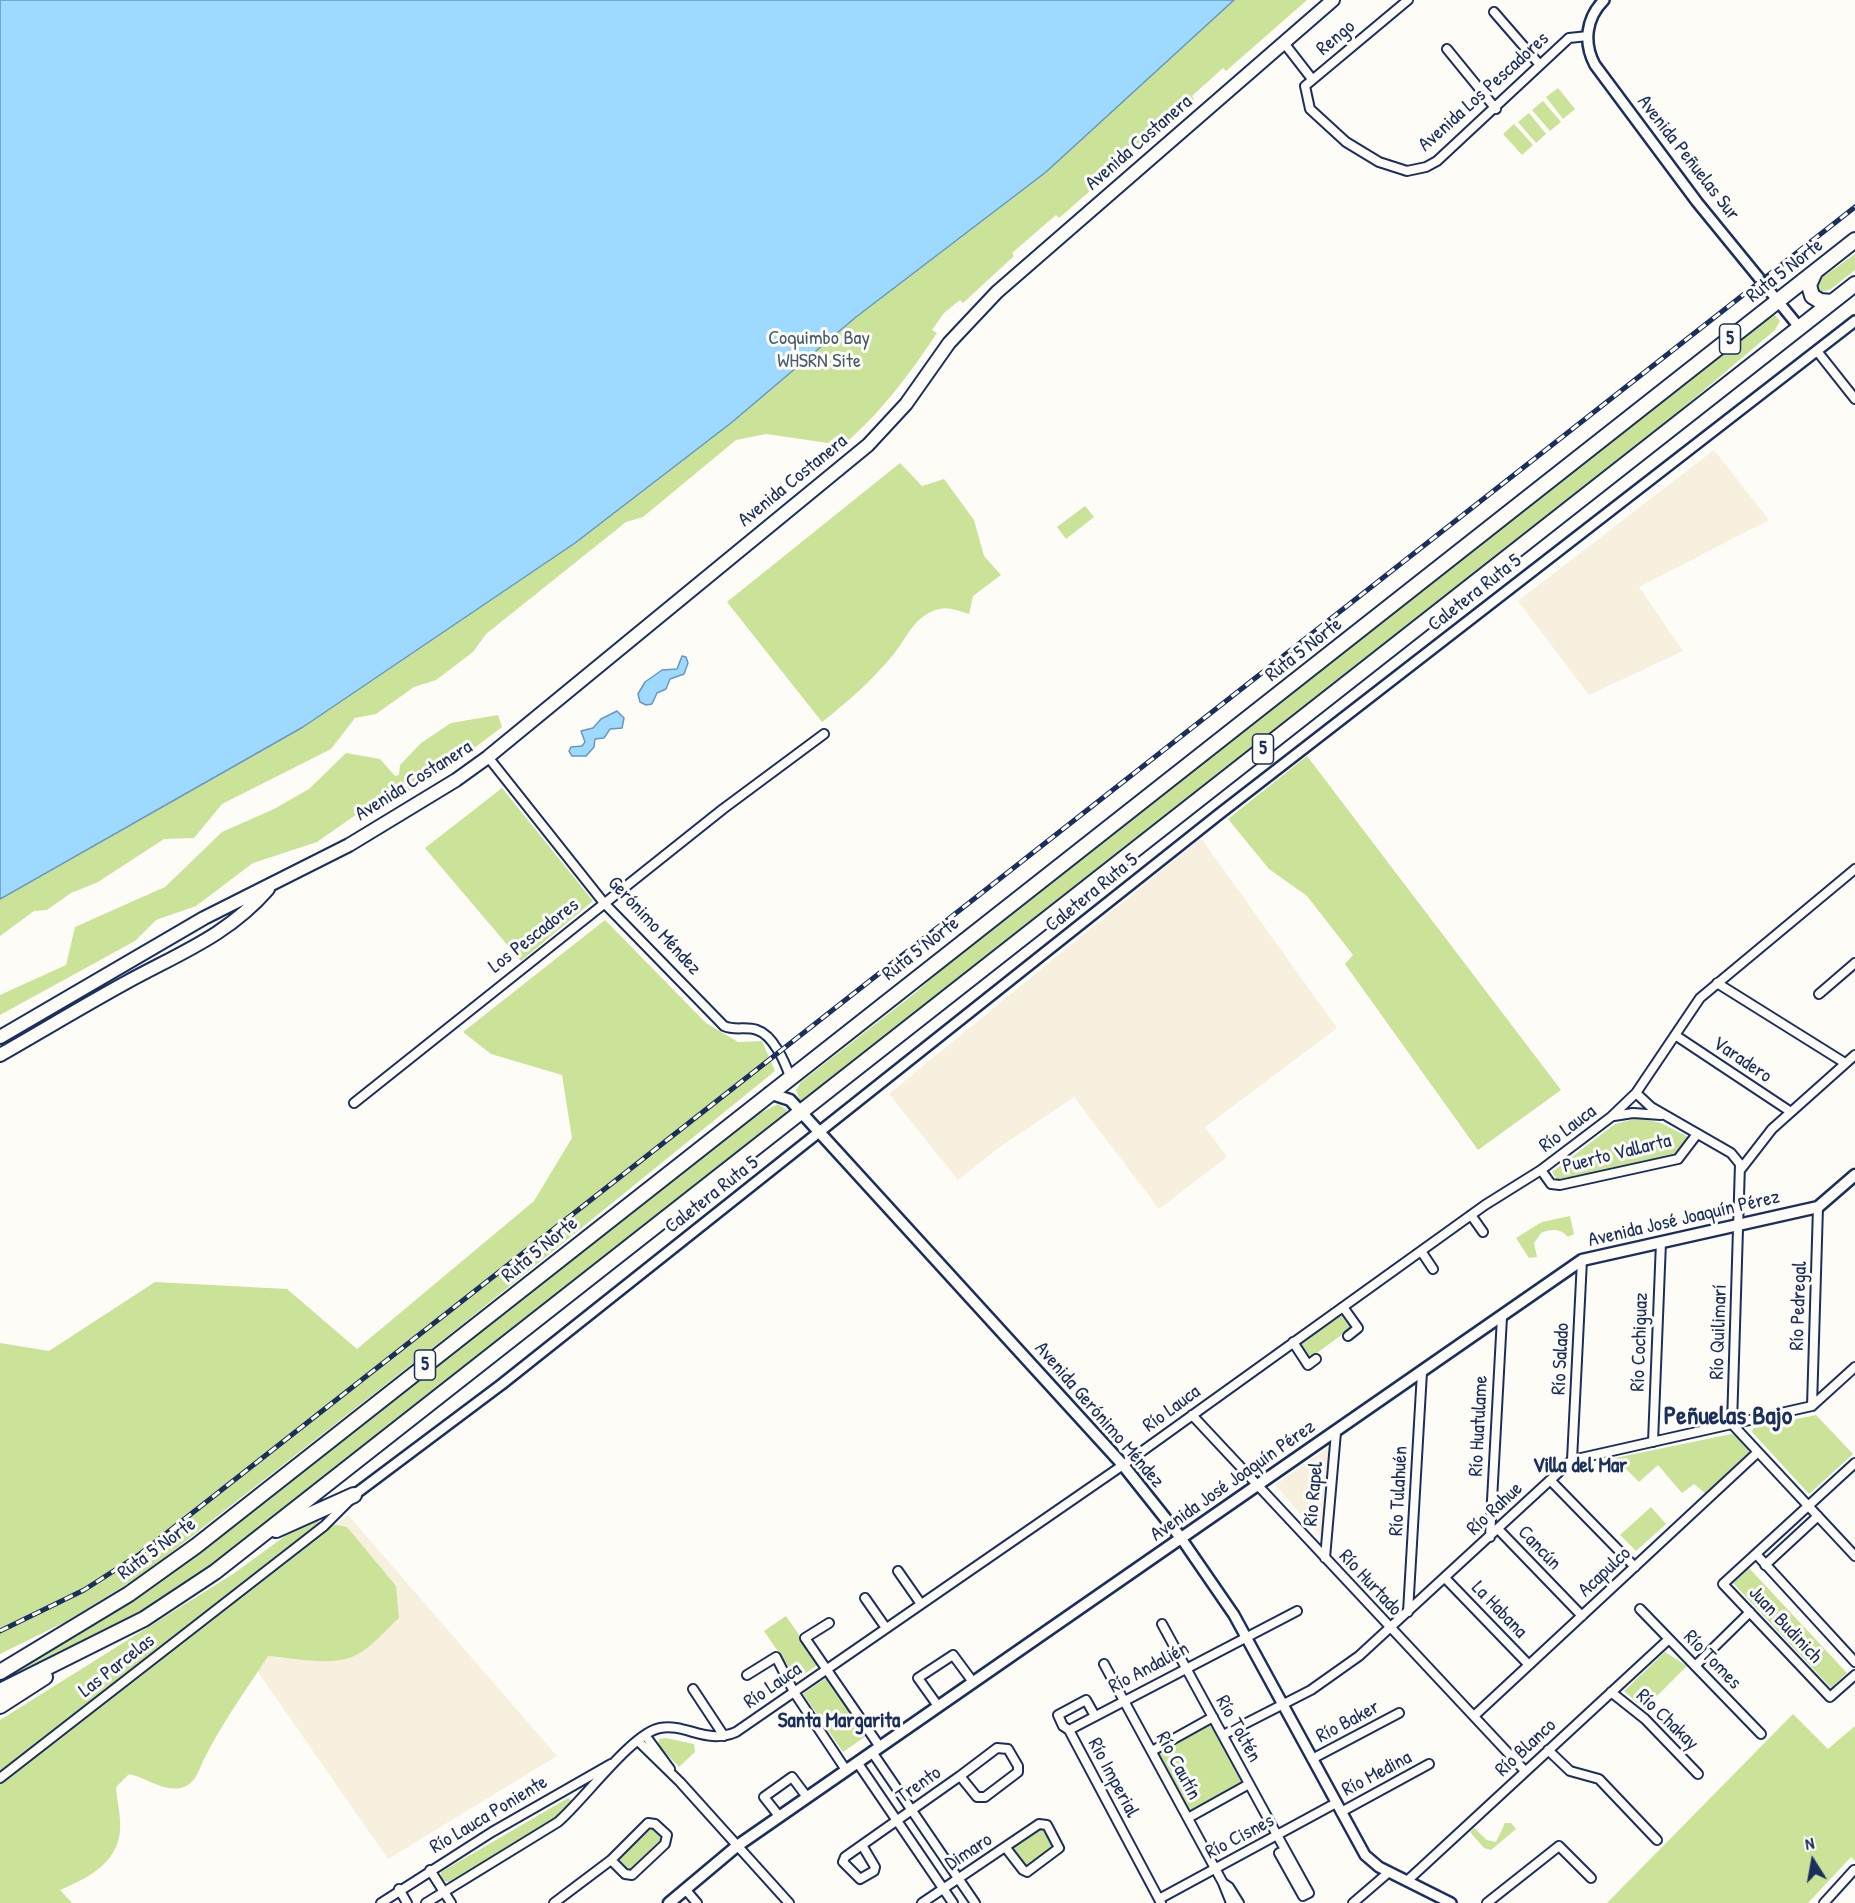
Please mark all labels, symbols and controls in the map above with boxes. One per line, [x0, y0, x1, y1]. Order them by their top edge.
street label: Rengo [1312, 15, 1360, 61]
street label: Avenida Los Pescadores [1414, 27, 1554, 157]
street label: Avenida Costanera [1081, 90, 1197, 196]
street label: Avenida Peñuelas Sur [1632, 91, 1744, 225]
street label: Ruta 5 Norte [1742, 234, 1828, 308]
road number: 5 [1720, 324, 1740, 354]
park label: Coquimbo Bay WHSRN Site [768, 327, 870, 374]
street label: Avenida Costanera [734, 430, 852, 532]
street label: Caletera Ruta 5 [1424, 549, 1526, 637]
street label: Ruta 5 Norte [1261, 613, 1347, 687]
road number: 5 [1252, 734, 1274, 764]
street label: Avenida Costanera [351, 735, 477, 827]
street label: Caletera Ruta 5 [1041, 848, 1143, 938]
street label: Gerónimo Méndez [602, 872, 706, 980]
street label: Los Pescadores [484, 893, 584, 979]
street label: Ruta 5 Norte [878, 912, 964, 986]
street label: Varadero [1708, 1032, 1776, 1088]
street label: Río Lauca [1535, 1100, 1601, 1158]
street label: Puerto Vallarta [1560, 1129, 1674, 1179]
street label: Caletera Ruta 5 [661, 1151, 763, 1239]
street label: Avenida José Joaquín Pérez [1586, 1185, 1782, 1253]
street label: Ruta 5 Norte [497, 1212, 583, 1288]
street label: Río Pedregal [1785, 1261, 1813, 1351]
street label: Río Quilimarí [1705, 1284, 1733, 1380]
street label: Río Cochiguaz [1626, 1292, 1654, 1392]
street label: Río Salado [1547, 1322, 1575, 1396]
street label: Avenida Gerónimo Méndez [1029, 1337, 1169, 1493]
road number: 5 [414, 1350, 436, 1380]
street label: Río Huatulame [1464, 1375, 1494, 1477]
street label: Río Lauca [1139, 1380, 1205, 1438]
district label: Peñuelas Bajo [1664, 1401, 1792, 1433]
street label: Avenida José Joaquín Pérez [1146, 1415, 1320, 1547]
street label: Río Tulahuén [1385, 1445, 1413, 1537]
district label: Villa del Mar [1533, 1453, 1627, 1479]
street label: Río Rapel [1299, 1461, 1329, 1527]
street label: Río Rahue [1462, 1477, 1528, 1541]
street label: Ruta 5 Norte [113, 1513, 201, 1585]
street label: Cancún [1512, 1521, 1566, 1575]
street label: Acapulco [1574, 1542, 1636, 1602]
street label: Río Hurtado [1333, 1545, 1407, 1621]
street label: La Habana [1466, 1576, 1532, 1644]
street label: Juan Budinich [1743, 1581, 1827, 1669]
street label: Río Tomes [1678, 1625, 1746, 1695]
street label: Las Parcelas [74, 1629, 160, 1703]
street label: Río Andalién [1105, 1637, 1193, 1699]
street label: Río Lauca [739, 1658, 807, 1714]
street label: Río Chakay [1631, 1684, 1703, 1756]
street label: Río Toltén [1210, 1691, 1266, 1767]
street label: Río Baker [1312, 1695, 1384, 1749]
district label: Santa Margarita [778, 1708, 900, 1734]
street label: Río Blanco [1491, 1714, 1561, 1782]
street label: Río Cautín [1150, 1728, 1206, 1804]
street label: Río Imperial [1082, 1734, 1144, 1822]
street label: Río Medina [1338, 1746, 1416, 1802]
street label: Trento [892, 1761, 946, 1809]
street label: Río Lauca Poniente [426, 1771, 552, 1859]
street label: Río Cisnes [1202, 1809, 1278, 1865]
street label: Dimaro [941, 1828, 997, 1876]
north arrow [1783, 1831, 1843, 1891]
text: N [1803, 1832, 1816, 1855]

